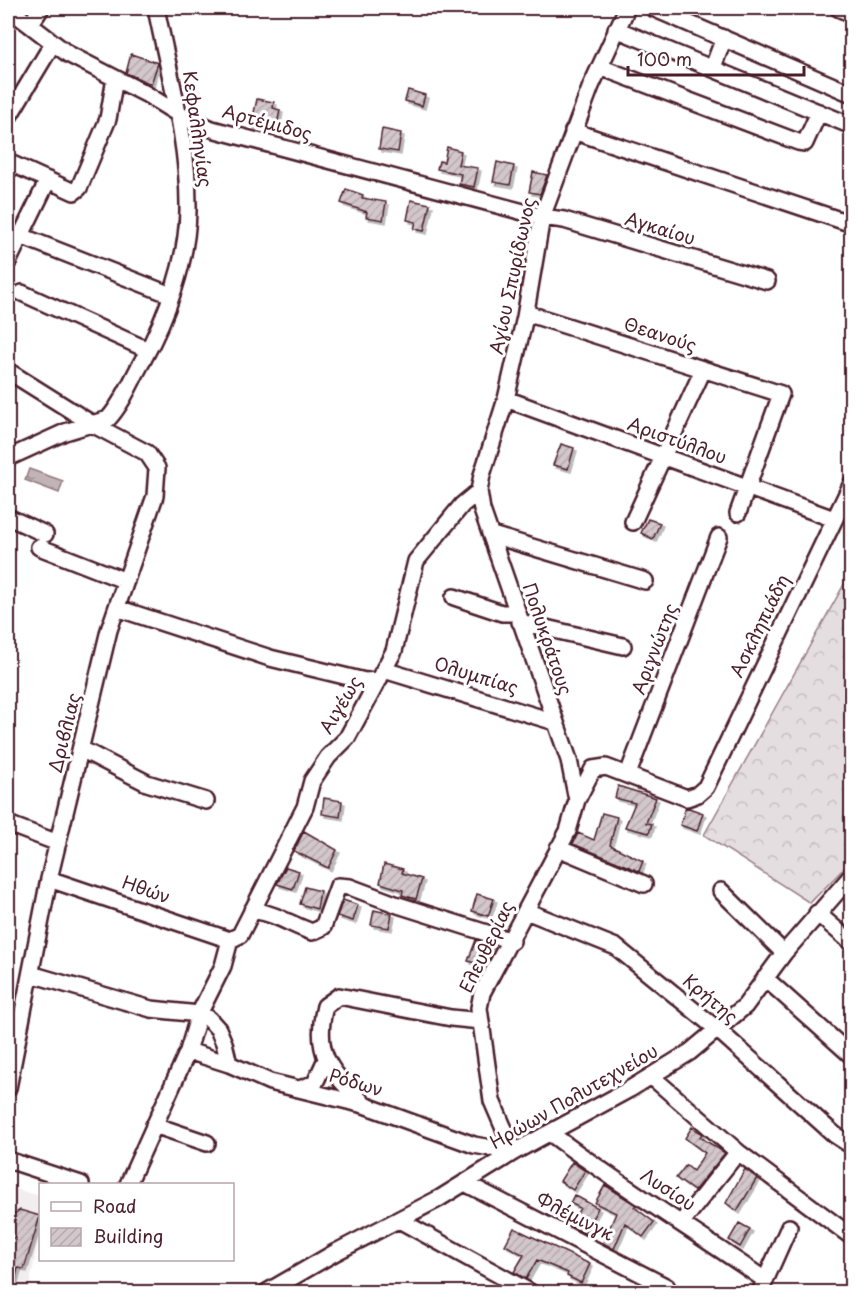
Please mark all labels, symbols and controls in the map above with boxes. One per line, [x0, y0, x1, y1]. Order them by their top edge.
scale bar [628, 39, 804, 77]
text: 100 m [637, 45, 692, 72]
street label: Κεφαλληνίας [177, 69, 220, 189]
street label: Αρτέμιδος [220, 97, 315, 146]
street label: Αγίου Σπυρίδωνος [482, 195, 541, 357]
street label: Αγκαίου [622, 204, 699, 251]
street label: Θεανούς [621, 309, 700, 358]
street label: Αριστύλλου [624, 409, 731, 470]
street label: Ασκληπιάδη [722, 569, 795, 681]
street label: Πολυκράτους [517, 579, 580, 698]
street label: Αριγνώτης [624, 599, 683, 698]
street label: Ολυμπίας [431, 649, 522, 700]
street label: Αιγέως [312, 670, 368, 738]
street label: Δριβλιας [41, 690, 86, 775]
street label: Ηθών [119, 868, 174, 909]
street label: Ελευθερίας [452, 896, 520, 997]
street label: Κρήτης [678, 967, 744, 1029]
street label: Ηρώων Πολυτεχνείου [484, 1037, 662, 1155]
street label: Ρόδων [326, 1061, 387, 1103]
street label: Λυσίου [636, 1161, 702, 1217]
legend [39, 1183, 234, 1261]
street label: Φλέμινγκ [532, 1185, 619, 1247]
text: Road [93, 1192, 137, 1219]
text: Building [93, 1222, 163, 1249]

